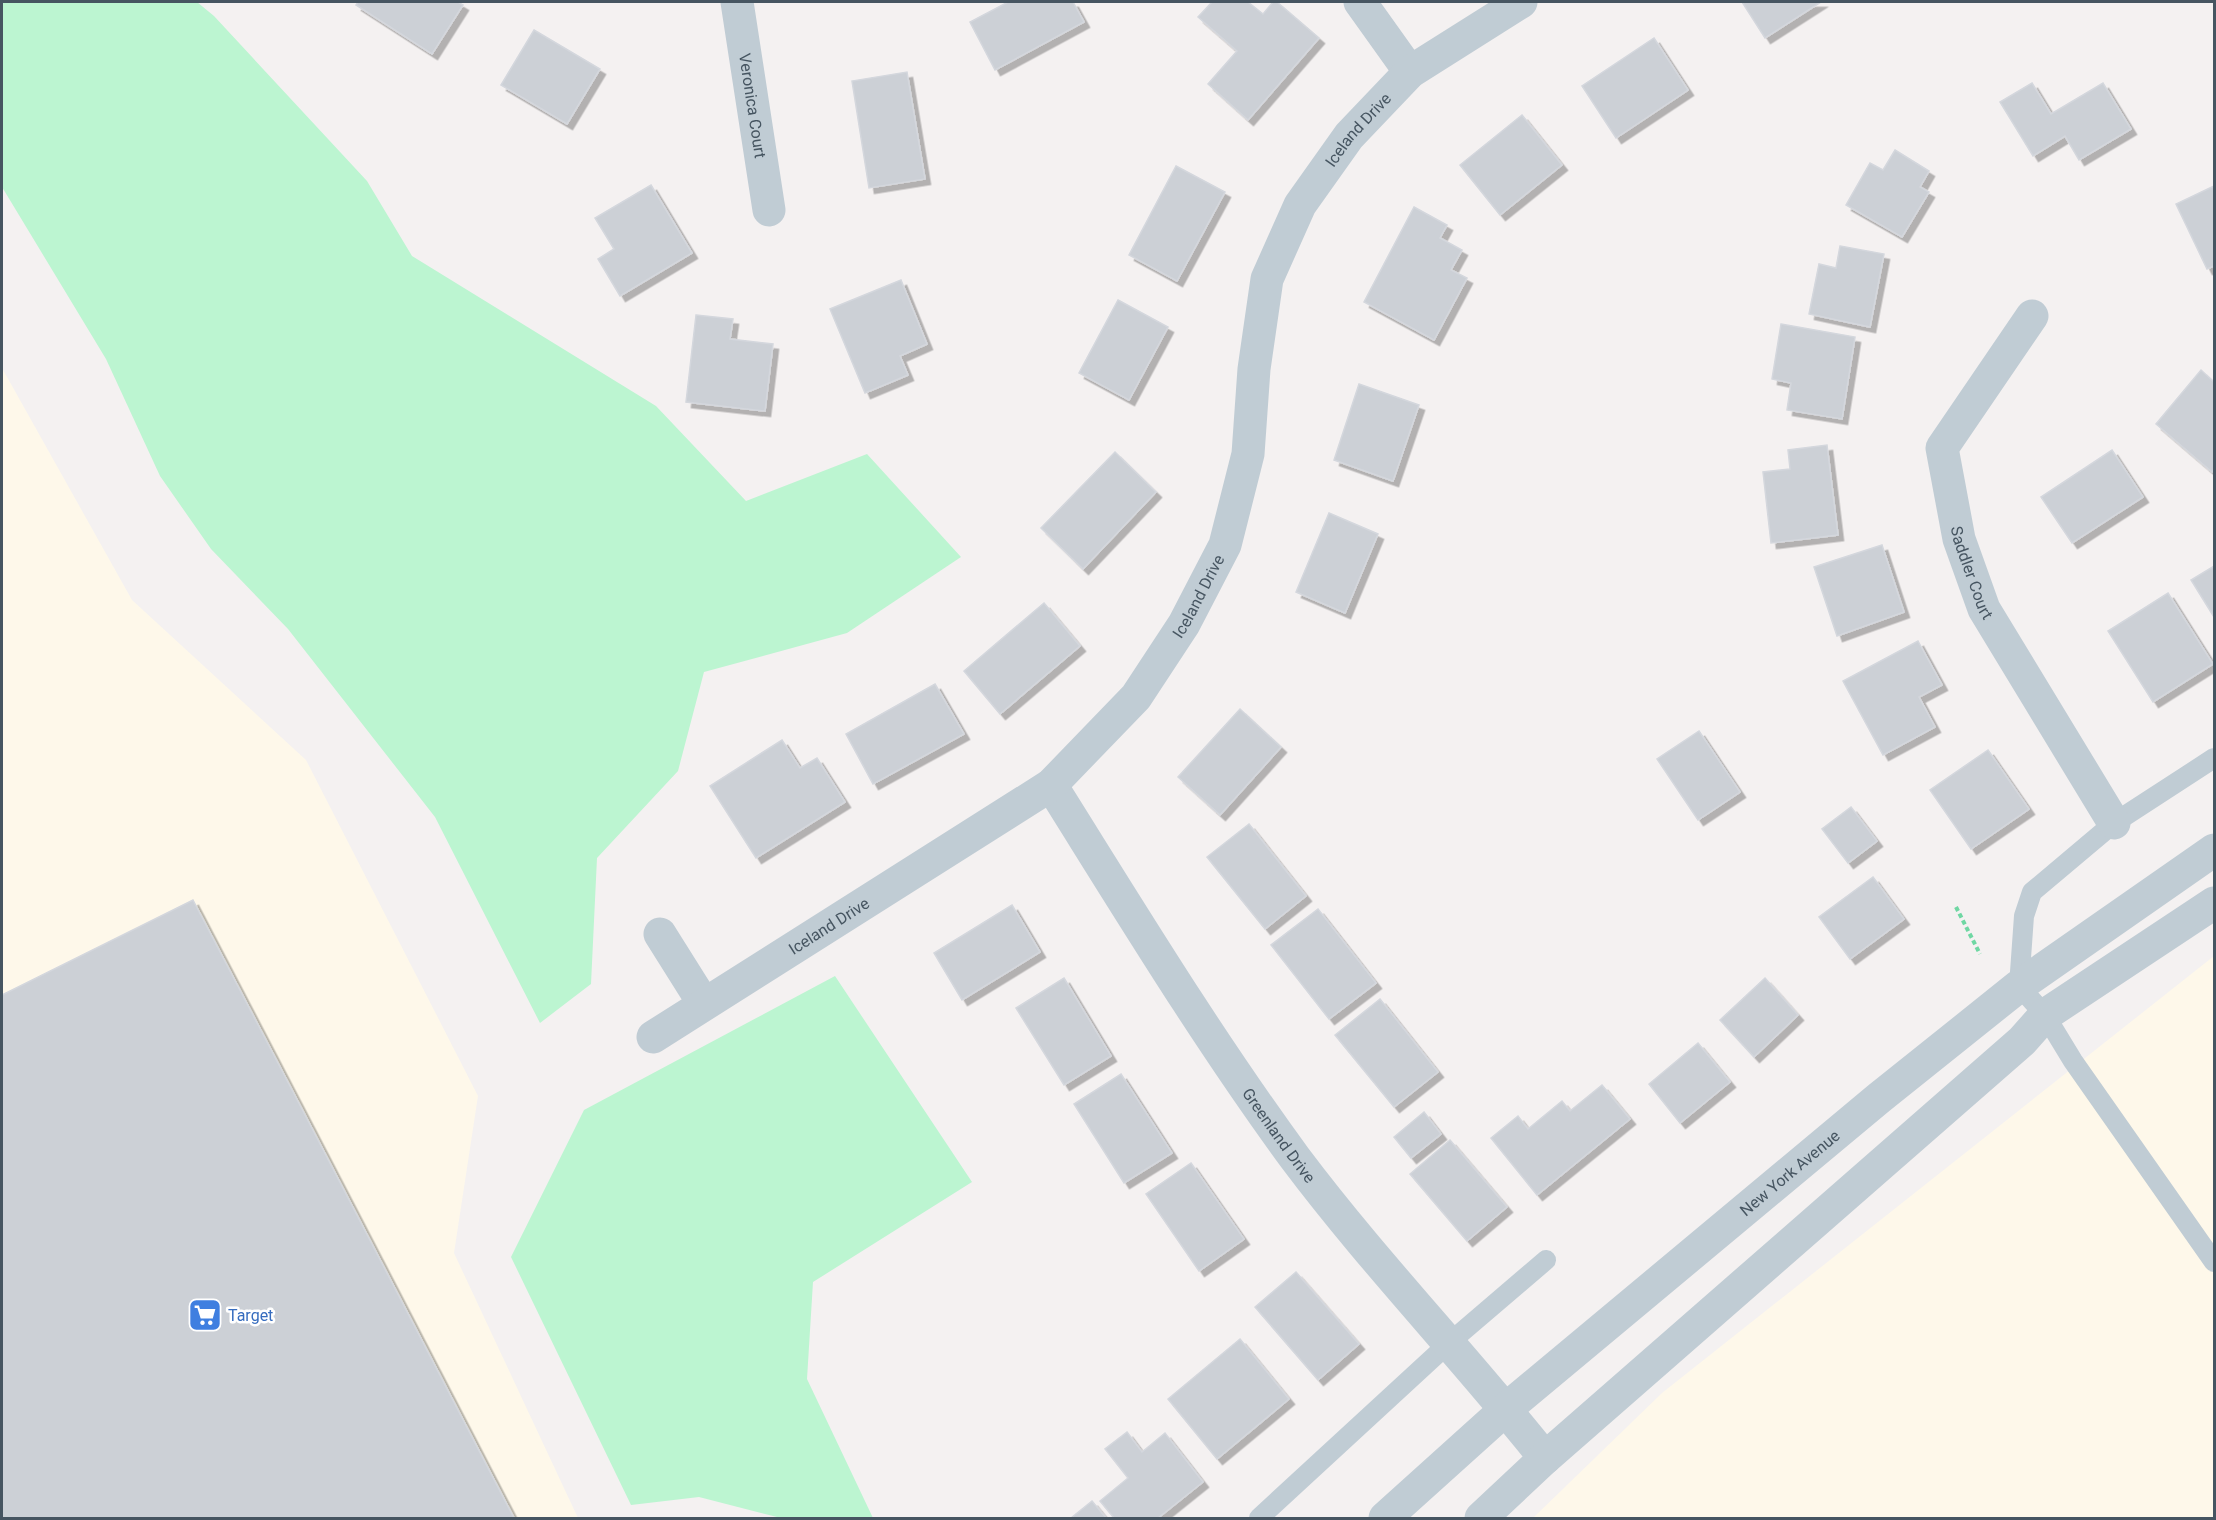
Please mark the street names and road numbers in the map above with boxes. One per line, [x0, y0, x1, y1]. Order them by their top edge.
street label: Veronica Court [736, 52, 770, 160]
street label: Iceland Drive [1321, 89, 1395, 170]
street label: Saddler Court [1947, 524, 1997, 623]
street label: Iceland Drive [1168, 551, 1228, 641]
street label: Iceland Drive [785, 893, 873, 958]
street label: Greenland Drive [1239, 1084, 1320, 1186]
street label: New York Avenue [1736, 1126, 1843, 1220]

